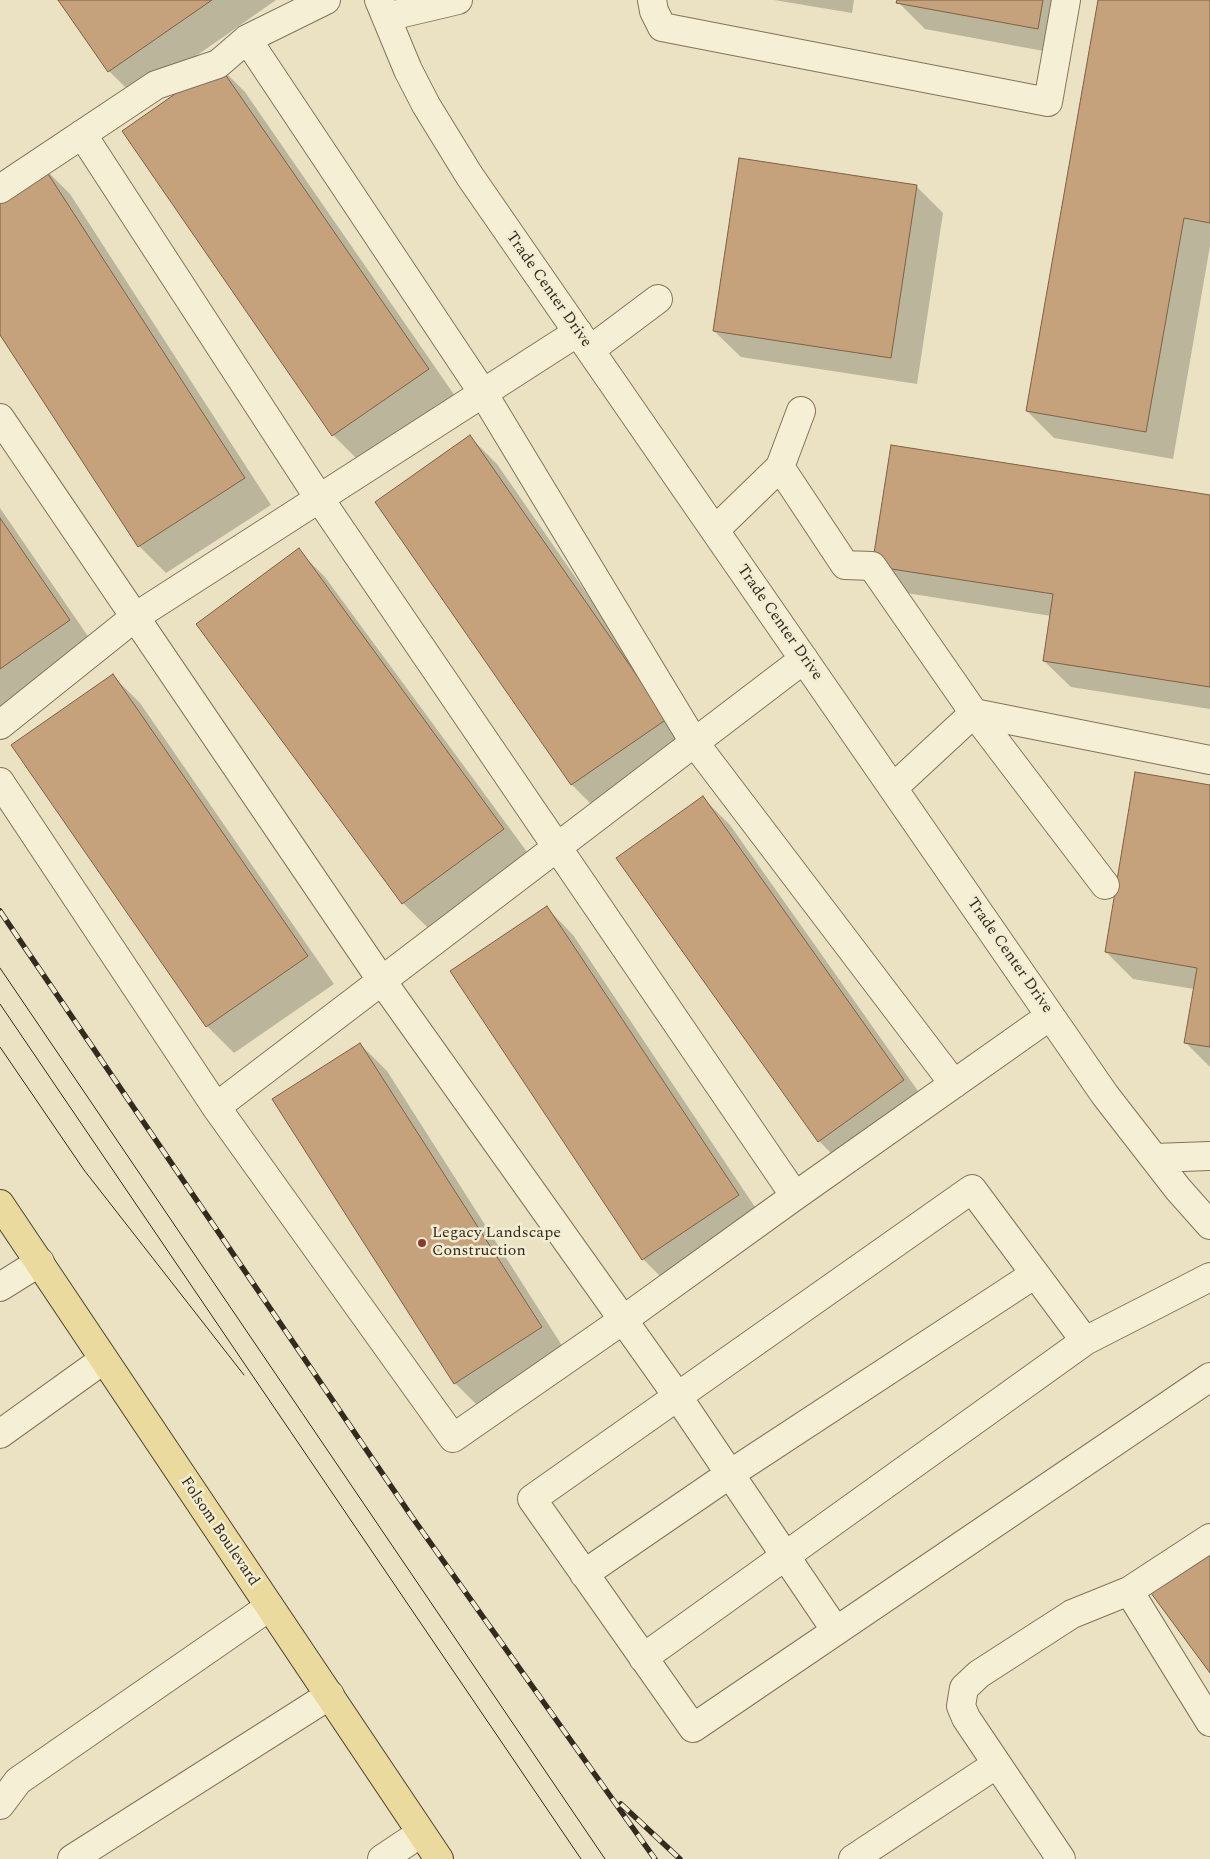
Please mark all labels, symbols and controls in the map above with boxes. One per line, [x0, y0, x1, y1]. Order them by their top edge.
street label: Trade Center Drive [501, 228, 595, 352]
street label: Trade Center Drive [732, 561, 826, 685]
street label: Trade Center Drive [962, 894, 1056, 1018]
place label: Legacy Landscape Construction [432, 1224, 561, 1262]
marker: Legacy Landscape Construction [416, 1237, 428, 1249]
street label: Folsom Boulevard [175, 1474, 263, 1590]

